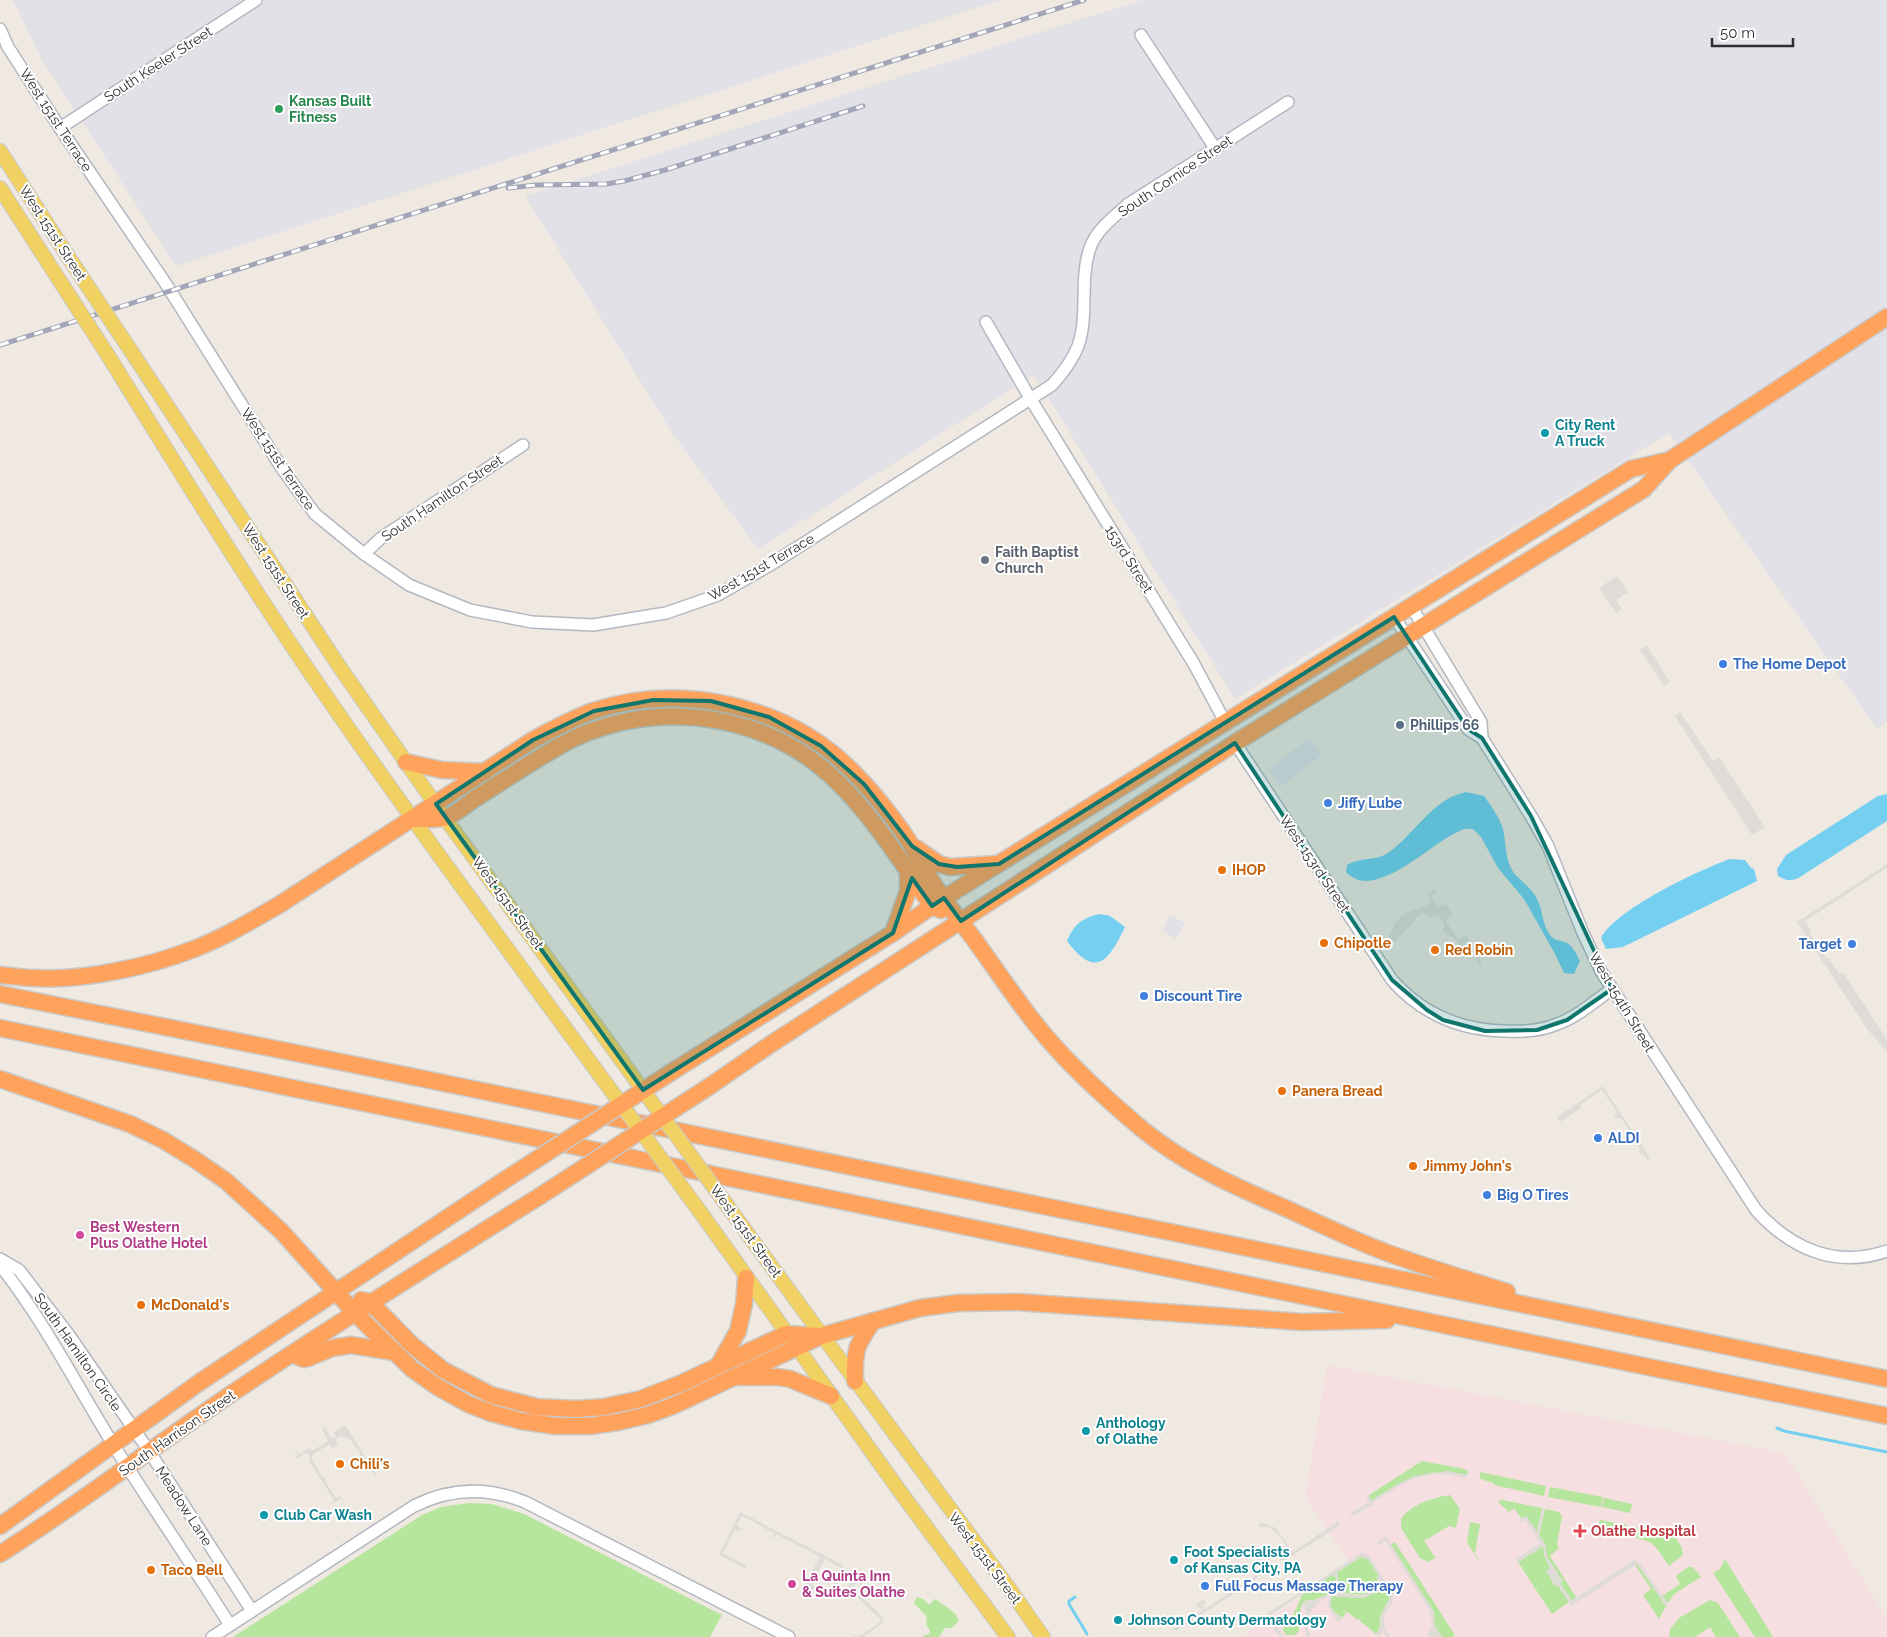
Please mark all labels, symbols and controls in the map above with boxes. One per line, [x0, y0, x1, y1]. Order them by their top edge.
scale bar [1712, 15, 1793, 47]
street label: South Keeler Street [101, 23, 215, 105]
text: 50 m [1720, 24, 1755, 42]
street label: West 151st Terrace [17, 65, 95, 175]
place label: Kansas Built Fitness [289, 93, 372, 125]
marker: Kansas Built Fitness [273, 103, 285, 115]
street label: South Cornice Street [1115, 132, 1235, 220]
street label: West 151st Street [16, 182, 90, 284]
street label: West 151st Terrace [238, 405, 318, 513]
place label: City Rent A Truck [1555, 417, 1616, 449]
marker: City Rent A Truck [1539, 427, 1551, 439]
street label: South Hamilton Street [378, 451, 506, 545]
street label: West 151st Street [239, 520, 313, 622]
street label: 153rd Street [1102, 522, 1156, 596]
street label: West 151st Terrace [705, 530, 817, 604]
place label: Faith Baptist Church [995, 544, 1079, 576]
marker: Faith Baptist Church [979, 554, 991, 566]
place label: The Home Depot [1733, 656, 1847, 672]
marker: The Home Depot [1717, 658, 1729, 670]
place label: Phillips 66 [1410, 717, 1479, 733]
marker: Phillips 66 [1394, 719, 1406, 731]
place label: Jiffy Lube [1338, 795, 1403, 811]
marker: Jiffy Lube [1322, 797, 1334, 809]
street label: West 153rd Street [1277, 812, 1354, 916]
street label: West 151st Street [469, 854, 547, 953]
place label: IHOP [1232, 862, 1266, 878]
marker: IHOP [1216, 864, 1228, 876]
place label: Chipotle [1334, 935, 1392, 951]
place label: Target [1799, 936, 1843, 952]
marker: Chipotle [1318, 937, 1330, 949]
marker: Target [1846, 938, 1858, 950]
place label: Red Robin [1445, 942, 1513, 958]
marker: Red Robin [1429, 944, 1441, 956]
street label: West 154th Street [1586, 949, 1658, 1055]
place label: Discount Tire [1154, 988, 1243, 1004]
marker: Discount Tire [1138, 990, 1150, 1002]
place label: Panera Bread [1292, 1083, 1383, 1099]
marker: Panera Bread [1276, 1085, 1288, 1097]
place label: ALDI [1608, 1130, 1640, 1146]
marker: ALDI [1592, 1132, 1604, 1144]
place label: Jimmy John's [1423, 1158, 1512, 1174]
marker: Jimmy John's [1407, 1160, 1419, 1172]
street label: West 151st Street [707, 1182, 785, 1281]
place label: Big O Tires [1497, 1187, 1569, 1203]
marker: Big O Tires [1481, 1189, 1493, 1201]
place label: Best Western Plus Olathe Hotel [90, 1219, 208, 1251]
marker: Best Western Plus Olathe Hotel [74, 1229, 86, 1241]
street label: South Hamilton Circle [31, 1290, 125, 1414]
place label: McDonald's [151, 1297, 230, 1313]
marker: McDonald's [135, 1299, 147, 1311]
street label: South Harrison Street [116, 1387, 238, 1479]
place label: Anthology of Olathe [1096, 1415, 1166, 1447]
marker: Anthology of Olathe [1080, 1425, 1092, 1437]
place label: Chili's [350, 1456, 390, 1472]
marker: Chili's [334, 1458, 346, 1470]
street label: Meadow Lane [152, 1463, 216, 1549]
place label: Club Car Wash [274, 1507, 372, 1523]
marker: Club Car Wash [258, 1509, 270, 1521]
street label: West 151st Street [945, 1509, 1025, 1607]
place label: Olathe Hospital [1591, 1523, 1696, 1539]
marker: Olathe Hospital [1573, 1524, 1587, 1538]
place label: Foot Specialists of Kansas City, PA [1184, 1544, 1302, 1576]
marker: Foot Specialists of Kansas City, PA [1168, 1554, 1180, 1566]
place label: Taco Bell [161, 1562, 224, 1578]
marker: Taco Bell [145, 1564, 157, 1576]
place label: La Quinta Inn & Suites Olathe [802, 1568, 906, 1600]
marker: La Quinta Inn & Suites Olathe [786, 1578, 798, 1590]
place label: Full Focus Massage Therapy [1215, 1578, 1404, 1594]
marker: Full Focus Massage Therapy [1199, 1580, 1211, 1592]
place label: Johnson County Dermatology [1128, 1612, 1327, 1628]
marker: Johnson County Dermatology [1112, 1614, 1124, 1626]

